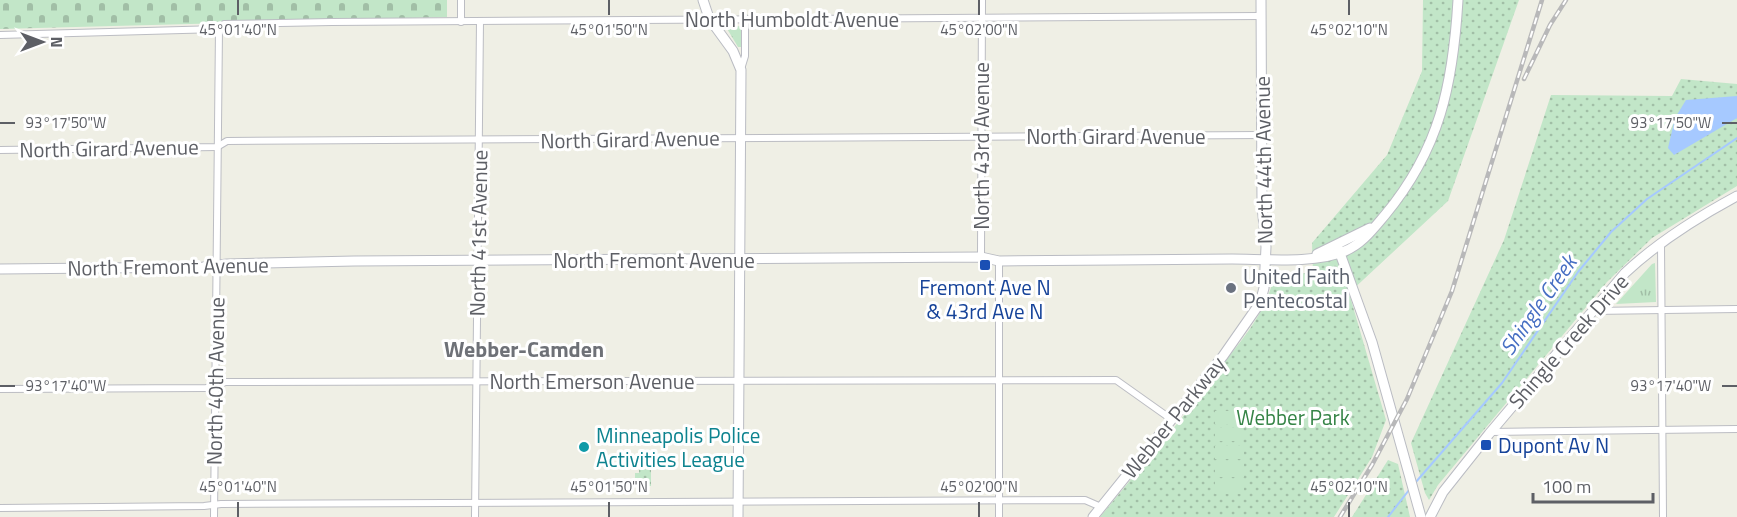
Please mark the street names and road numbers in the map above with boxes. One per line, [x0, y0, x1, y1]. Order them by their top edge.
street label: North Humboldt Avenue [685, 3, 899, 35]
street label: North 43rd Avenue [965, 62, 997, 230]
street label: North 44th Avenue [1246, 76, 1280, 244]
street label: North Girard Avenue [1026, 120, 1206, 152]
street label: North Girard Avenue [540, 121, 720, 157]
street label: North Girard Avenue [19, 130, 199, 166]
street label: North 41st Avenue [461, 149, 495, 317]
street label: North Fremont Avenue [553, 244, 755, 276]
street label: North Fremont Avenue [67, 248, 269, 284]
street label: Shingle Creek Drive [1500, 266, 1636, 416]
street label: North 40th Avenue [198, 297, 232, 465]
street label: Webber Parkway [1113, 349, 1233, 485]
street label: North Emerson Avenue [489, 365, 695, 397]

